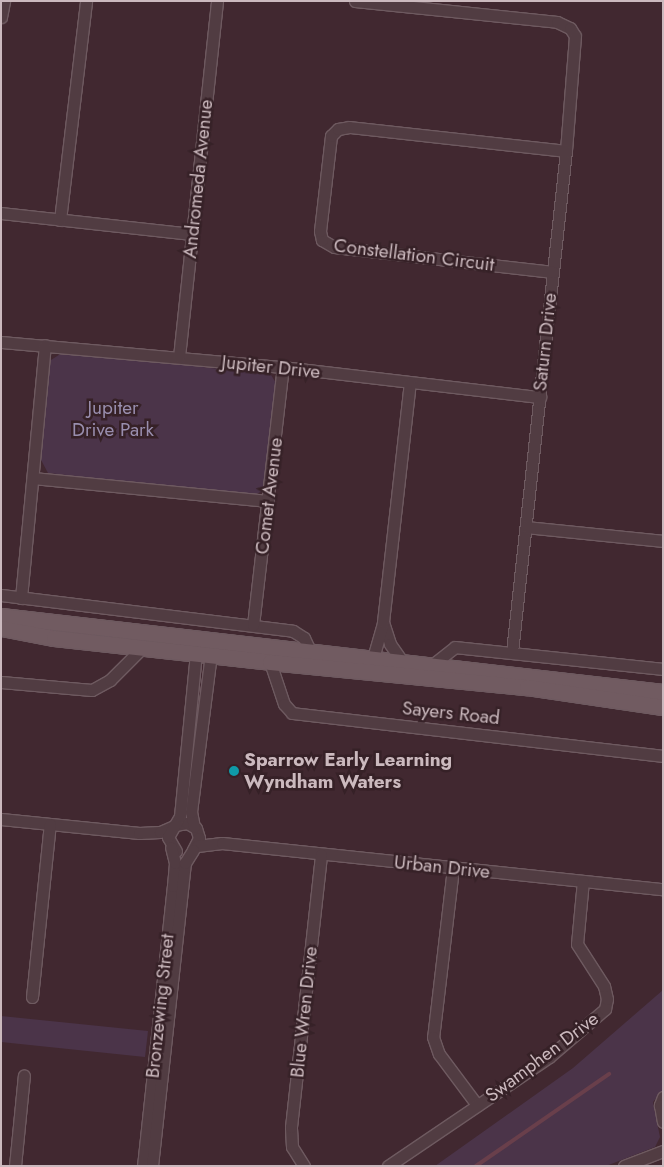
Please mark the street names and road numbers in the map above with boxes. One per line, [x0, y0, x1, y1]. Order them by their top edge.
street label: Andromeda Avenue [178, 99, 218, 259]
street label: Constellation Circuit [332, 234, 496, 276]
street label: Saturn Drive [529, 292, 561, 392]
street label: Jupiter Drive [221, 350, 321, 384]
street label: Comet Avenue [251, 436, 287, 556]
street label: Sayers Road [401, 697, 501, 729]
street label: Urban Drive [393, 851, 491, 883]
street label: Bronzewing Street [141, 933, 179, 1079]
street label: Blue Wren Drive [286, 945, 322, 1079]
street label: Swamphen Drive [481, 1007, 603, 1107]

